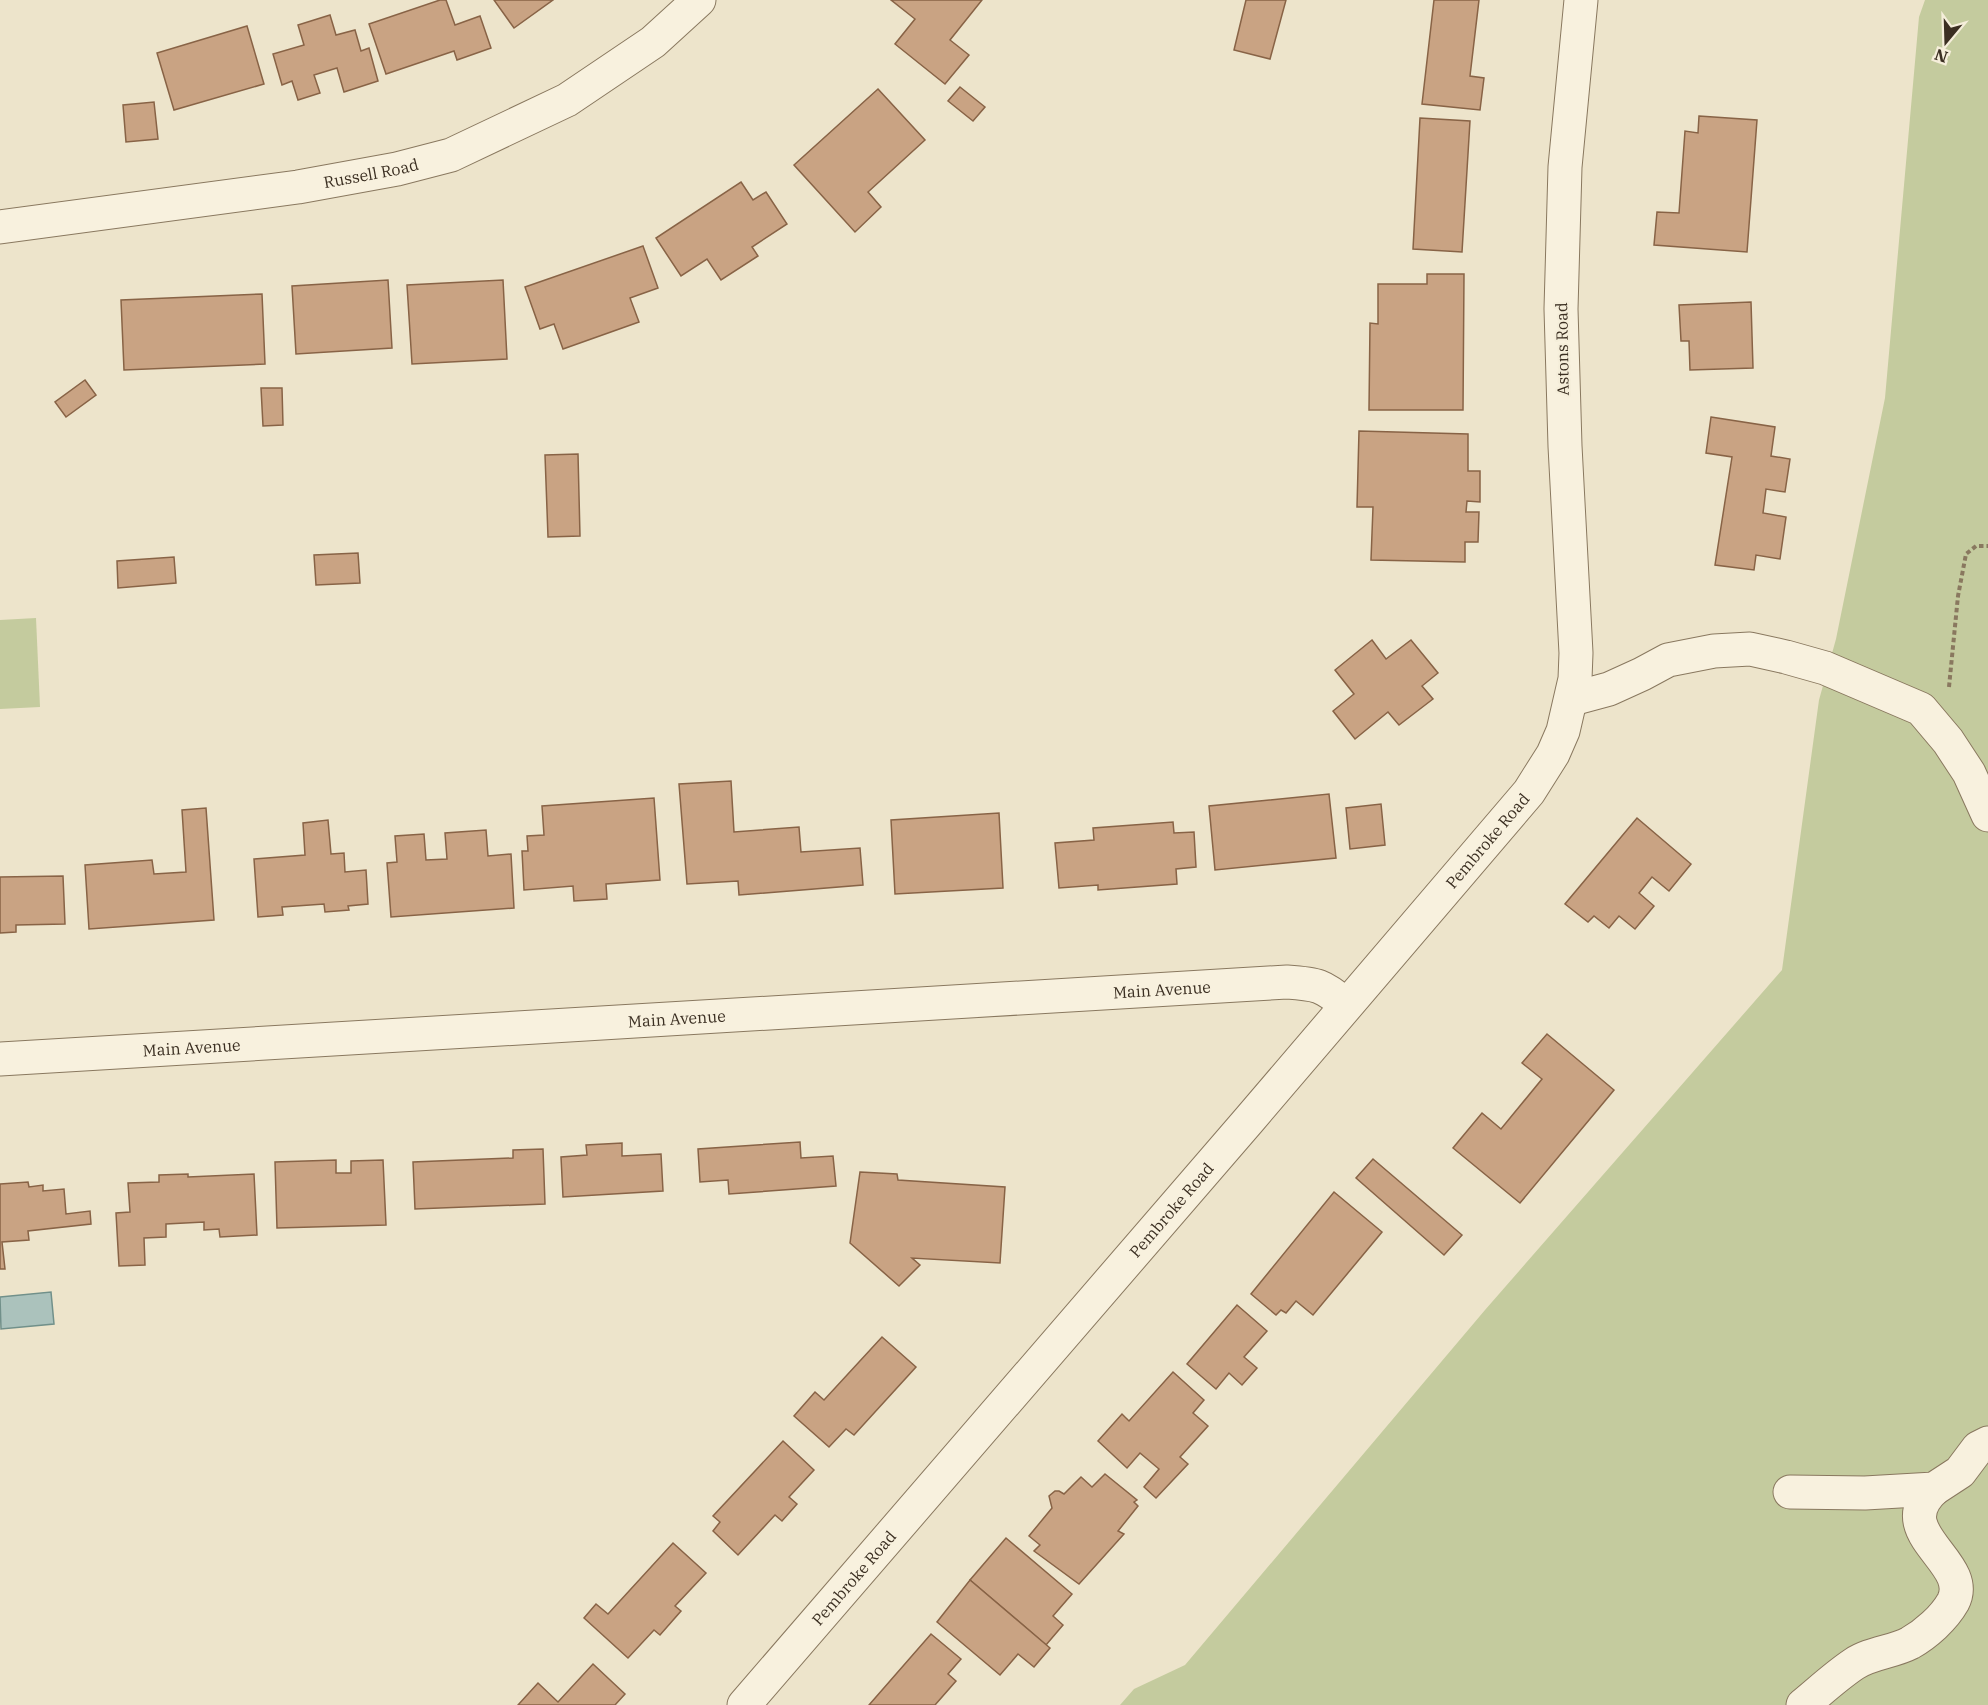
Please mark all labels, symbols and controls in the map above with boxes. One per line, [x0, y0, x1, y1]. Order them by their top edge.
north arrow [1916, 12, 1976, 72]
text: N [1932, 45, 1950, 68]
street label: Russell Road [322, 154, 421, 192]
street label: Astons Road [1551, 302, 1573, 396]
street label: Pembroke Road [1441, 789, 1534, 892]
street label: Main Avenue [1112, 977, 1211, 1002]
street label: Main Avenue [627, 1006, 726, 1031]
street label: Main Avenue [142, 1035, 241, 1060]
street label: Pembroke Road [1125, 1158, 1218, 1261]
street label: Pembroke Road [807, 1526, 900, 1629]

